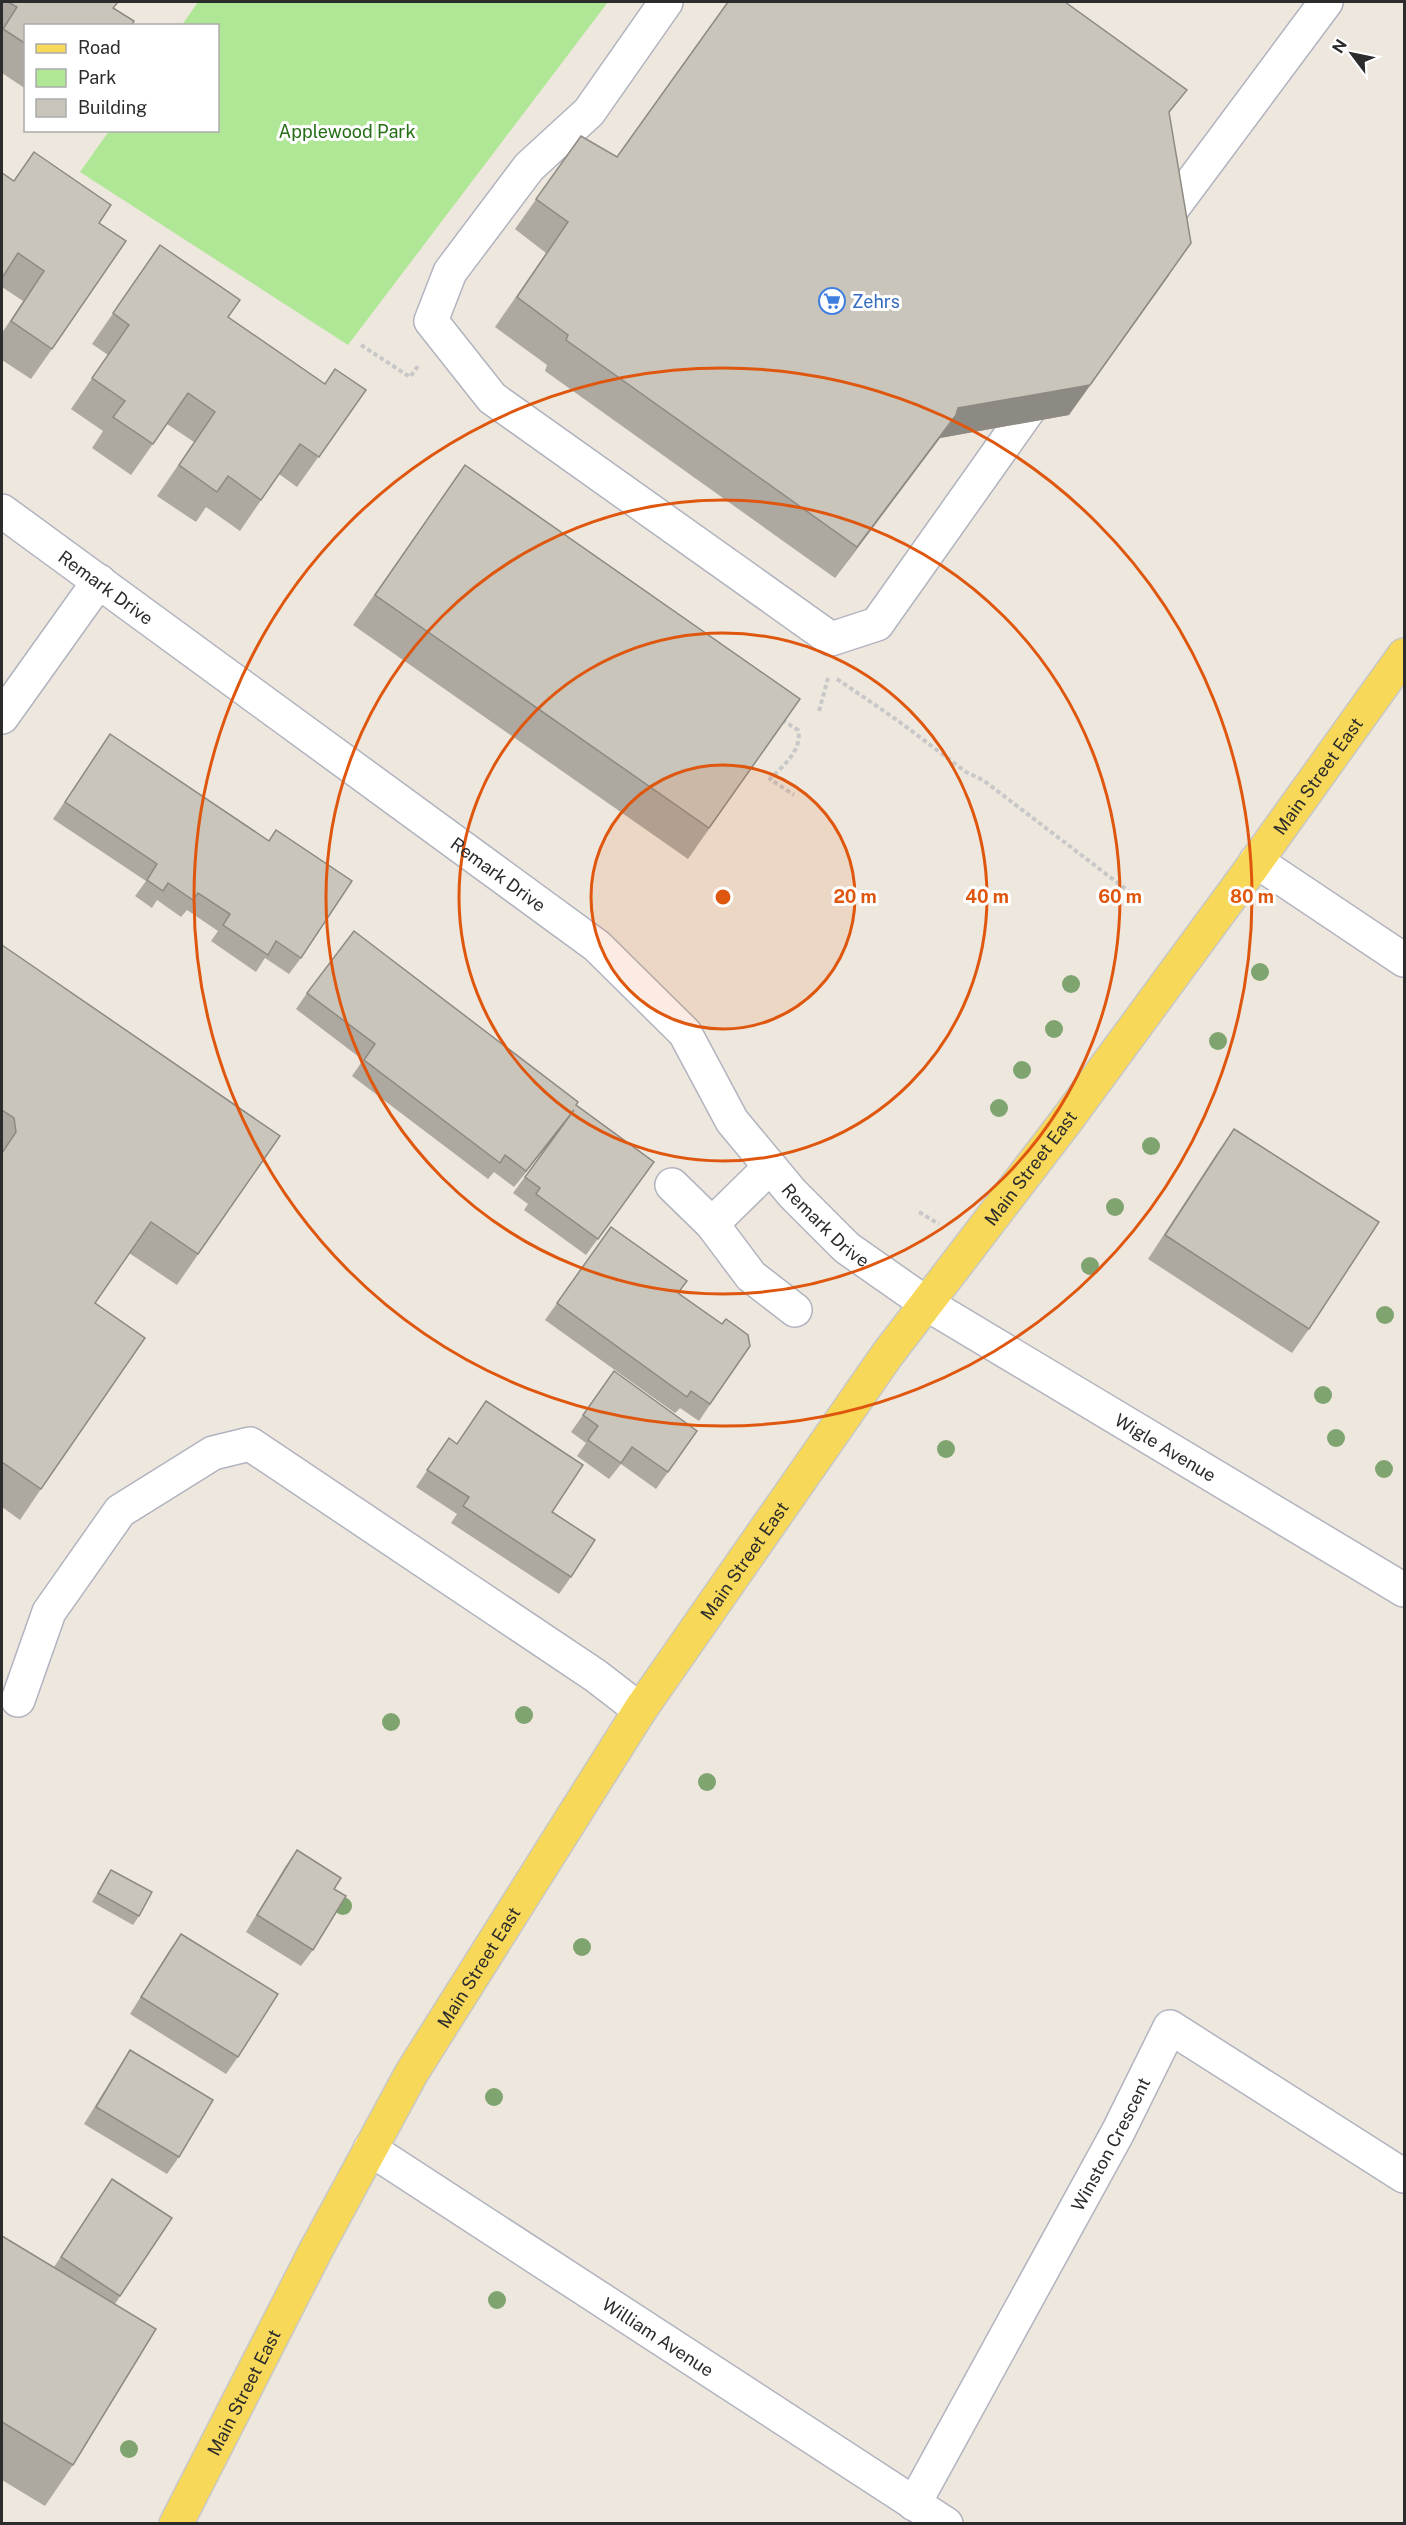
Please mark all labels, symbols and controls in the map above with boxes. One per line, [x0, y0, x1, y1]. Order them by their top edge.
legend [24, 24, 219, 132]
north arrow [1322, 24, 1382, 84]
text: N [1328, 36, 1351, 57]
text: Road [78, 37, 121, 58]
text: Park [78, 67, 116, 88]
text: Building [78, 97, 147, 118]
park label: Applewood Park [278, 121, 416, 142]
supermarket icon: Zehrs [817, 286, 847, 316]
place label: Zehrs [852, 291, 900, 312]
street label: Remark Drive [55, 546, 158, 629]
street label: Main Street East [1269, 713, 1367, 838]
street label: Remark Drive [447, 832, 550, 916]
text: 20 m [833, 886, 877, 907]
text: 40 m [965, 886, 1009, 907]
text: 60 m [1098, 886, 1142, 907]
text: 80 m [1230, 886, 1274, 907]
centre of rings [713, 887, 733, 907]
street label: Main Street East [980, 1106, 1081, 1229]
street label: Remark Drive [778, 1179, 874, 1271]
street label: Wigle Avenue [1111, 1409, 1220, 1485]
street label: Main Street East [696, 1497, 792, 1623]
street label: Main Street East [432, 1903, 524, 2032]
street label: Winston Crescent [1066, 2074, 1154, 2215]
street label: William Avenue [599, 2293, 718, 2381]
street label: Main Street East [202, 2326, 284, 2459]

